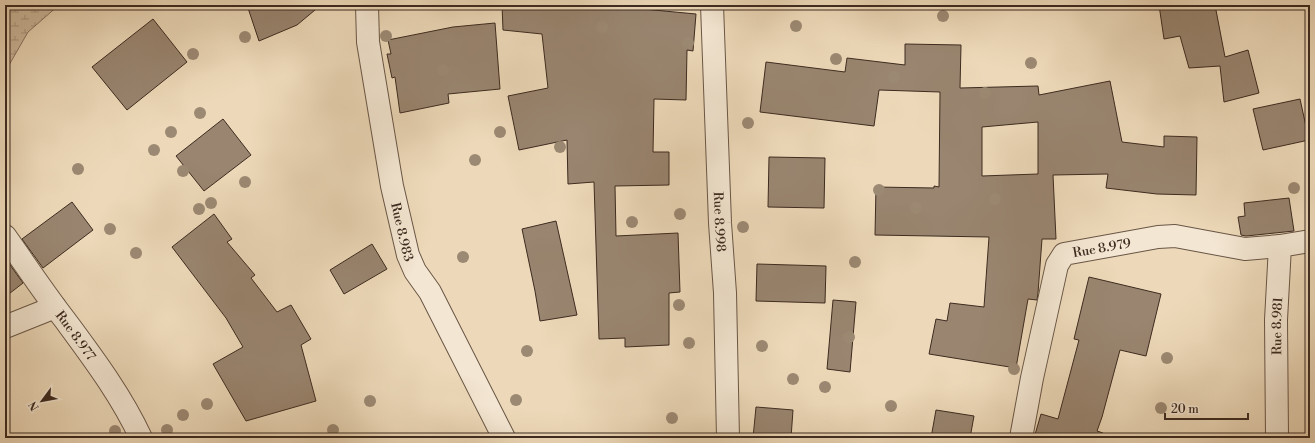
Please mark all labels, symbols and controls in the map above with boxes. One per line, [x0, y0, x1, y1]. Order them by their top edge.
street label: Rue 8.998 [710, 191, 729, 253]
street label: Rue 8.983 [387, 201, 417, 264]
street label: Rue 8.979 [1071, 235, 1132, 261]
street label: Rue 8.981 [1269, 296, 1286, 355]
street label: Rue 8.977 [52, 308, 99, 364]
north arrow [22, 381, 62, 421]
scale bar [1165, 395, 1248, 421]
text: N [26, 398, 43, 413]
text: 20 m [1171, 402, 1199, 417]

